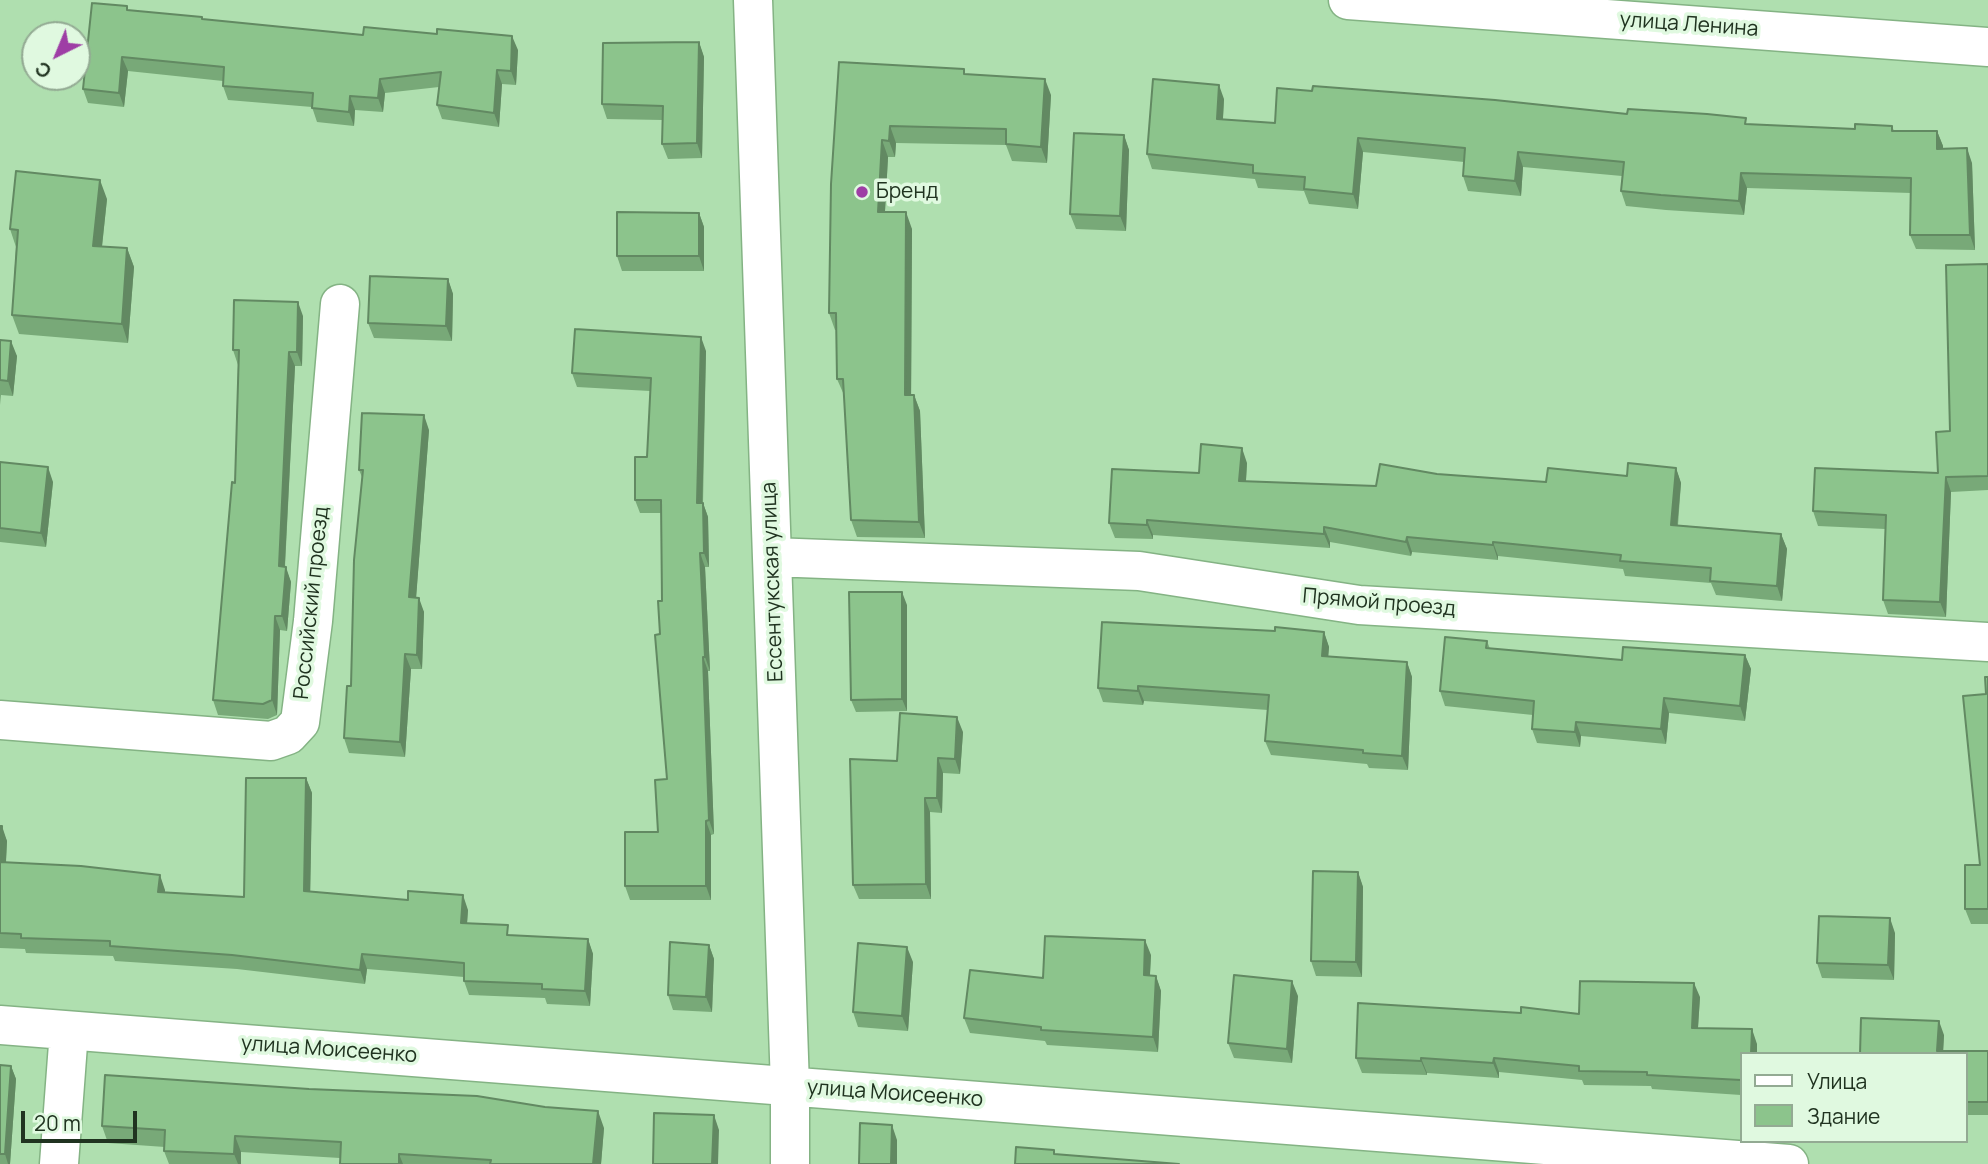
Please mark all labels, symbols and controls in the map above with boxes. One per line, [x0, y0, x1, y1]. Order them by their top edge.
street label: улица Ленина [1619, 8, 1759, 42]
north arrow [21, 21, 91, 91]
text: С [29, 56, 57, 84]
place label: Бренд [876, 179, 938, 205]
marker: Бренд [854, 184, 870, 200]
street label: Ессентукская улица [757, 482, 789, 682]
street label: Российский проезд [289, 505, 335, 701]
street label: Прямой проезд [1301, 584, 1457, 622]
street label: улица Моисеенко [240, 1031, 418, 1069]
legend [1740, 1052, 1967, 1143]
text: Улица [1807, 1067, 1867, 1095]
street label: улица Моисеенко [806, 1075, 984, 1113]
scale bar [24, 1098, 140, 1142]
text: Здание [1807, 1102, 1880, 1130]
text: 20 m [34, 1109, 81, 1137]

